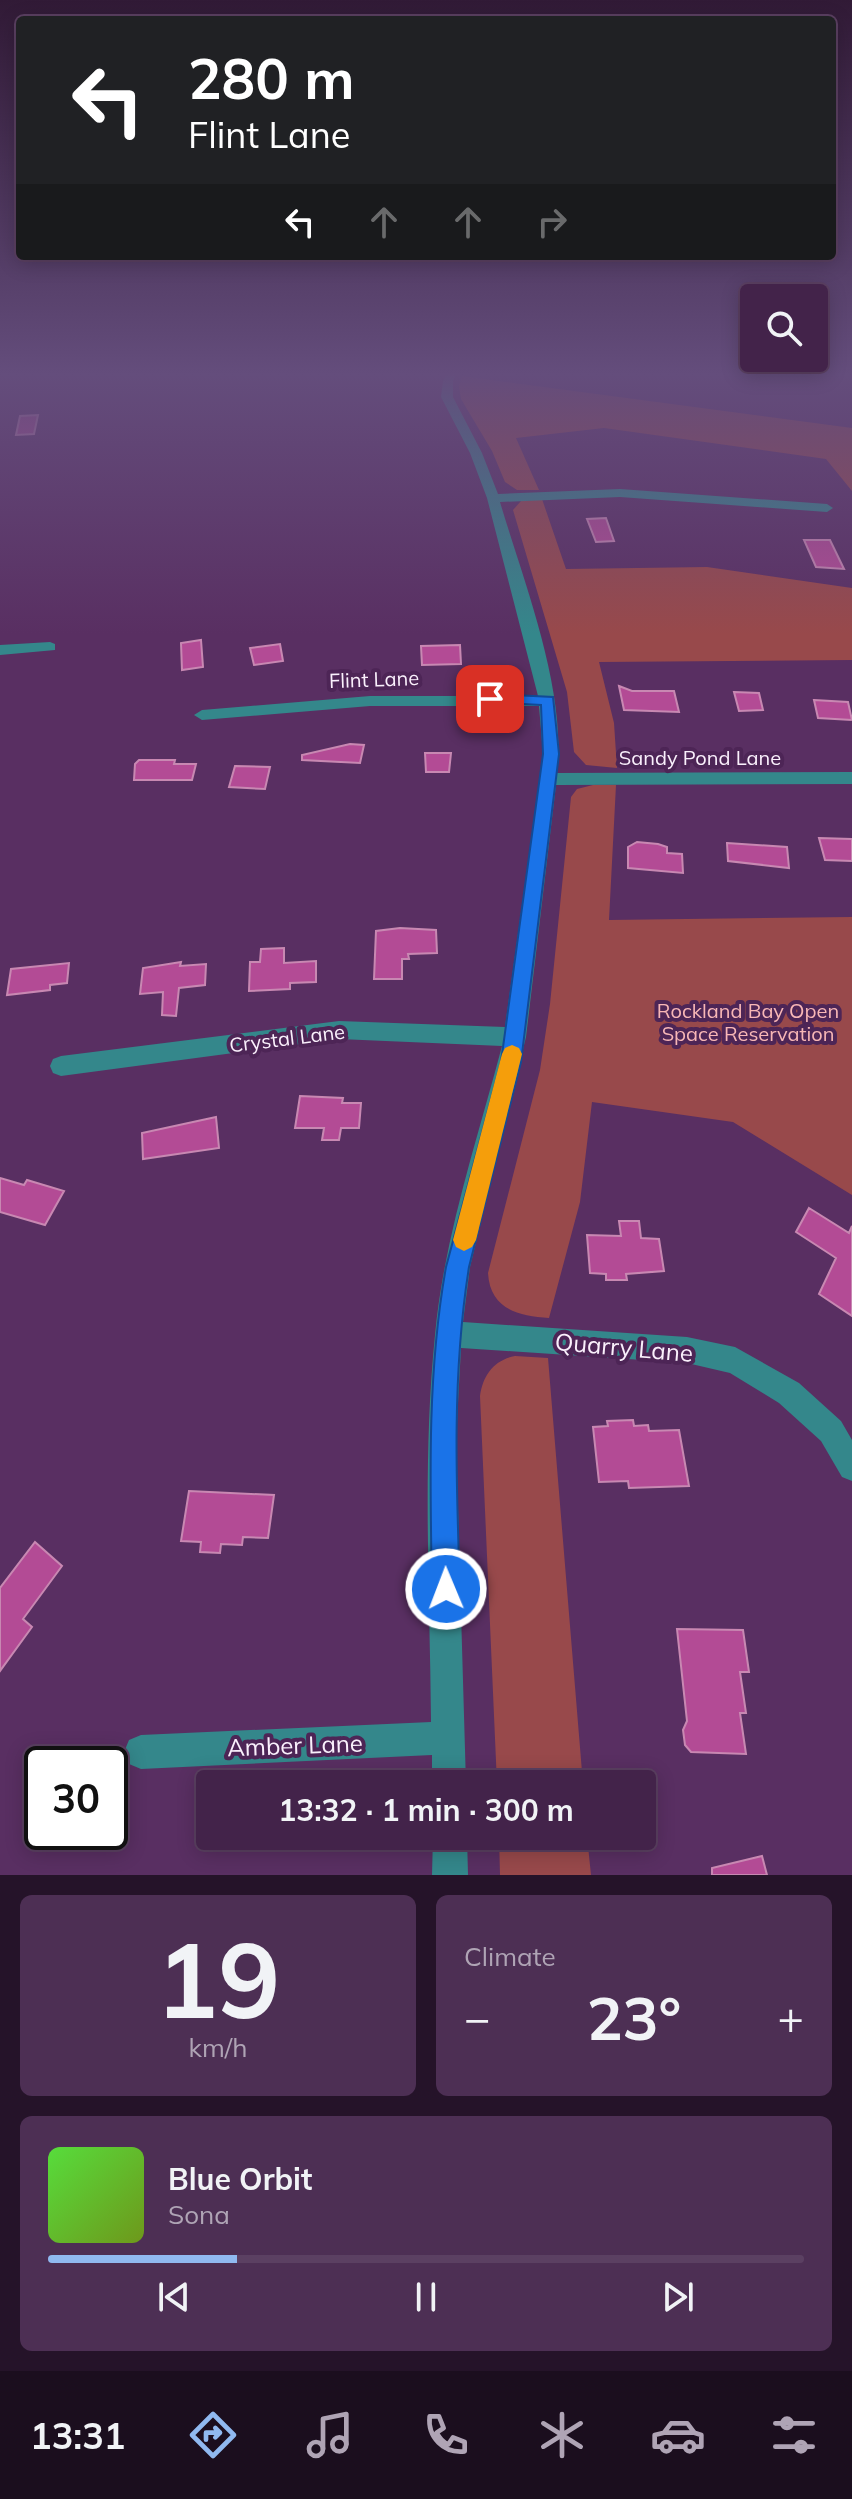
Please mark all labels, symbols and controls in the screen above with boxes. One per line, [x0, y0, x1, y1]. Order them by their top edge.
text: 280 m [188, 43, 355, 113]
icon: left [56, 48, 160, 152]
text: Flint Lane [188, 112, 350, 157]
icon: left [278, 200, 322, 244]
icon: ahead [362, 200, 406, 244]
icon: ahead [446, 200, 490, 244]
icon: right [530, 200, 574, 244]
map controls [740, 284, 828, 372]
button: search [740, 284, 828, 372]
street label: Flint Lane [328, 665, 420, 693]
pin [456, 665, 524, 733]
icon: arrive [468, 677, 512, 721]
street label: Sandy Pond Lane [619, 745, 781, 770]
park label: Rockland Bay Open Space Reservation [657, 998, 839, 1046]
street label: Crystal Lane [228, 1019, 346, 1057]
street label: Quarry Lane [554, 1326, 694, 1368]
position arrow [404, 1547, 488, 1631]
street label: Amber Lane [227, 1728, 363, 1762]
speed limit sign: 30 [24, 1746, 128, 1850]
text: 13:32 · 1 min · 300 m [278, 1791, 574, 1829]
text: 19 [156, 1913, 280, 2044]
text: Climate [464, 1940, 556, 1973]
text: 23° [587, 1980, 681, 2055]
text: − [464, 1990, 490, 2045]
text: + [778, 1990, 804, 2045]
text: km/h [189, 2031, 247, 2064]
text: Blue Orbit [168, 2160, 312, 2198]
text: Sona [168, 2198, 230, 2231]
icon: previous [152, 2275, 196, 2319]
icon: pause [404, 2275, 448, 2319]
icon: next [656, 2275, 700, 2319]
icon: directions [185, 2407, 241, 2463]
icon: music [302, 2407, 358, 2463]
icon: phone [418, 2407, 474, 2463]
icon: climate [534, 2407, 590, 2463]
icon: car [650, 2407, 706, 2463]
icon: filters [766, 2407, 822, 2463]
text: 13:31 [30, 2413, 125, 2458]

